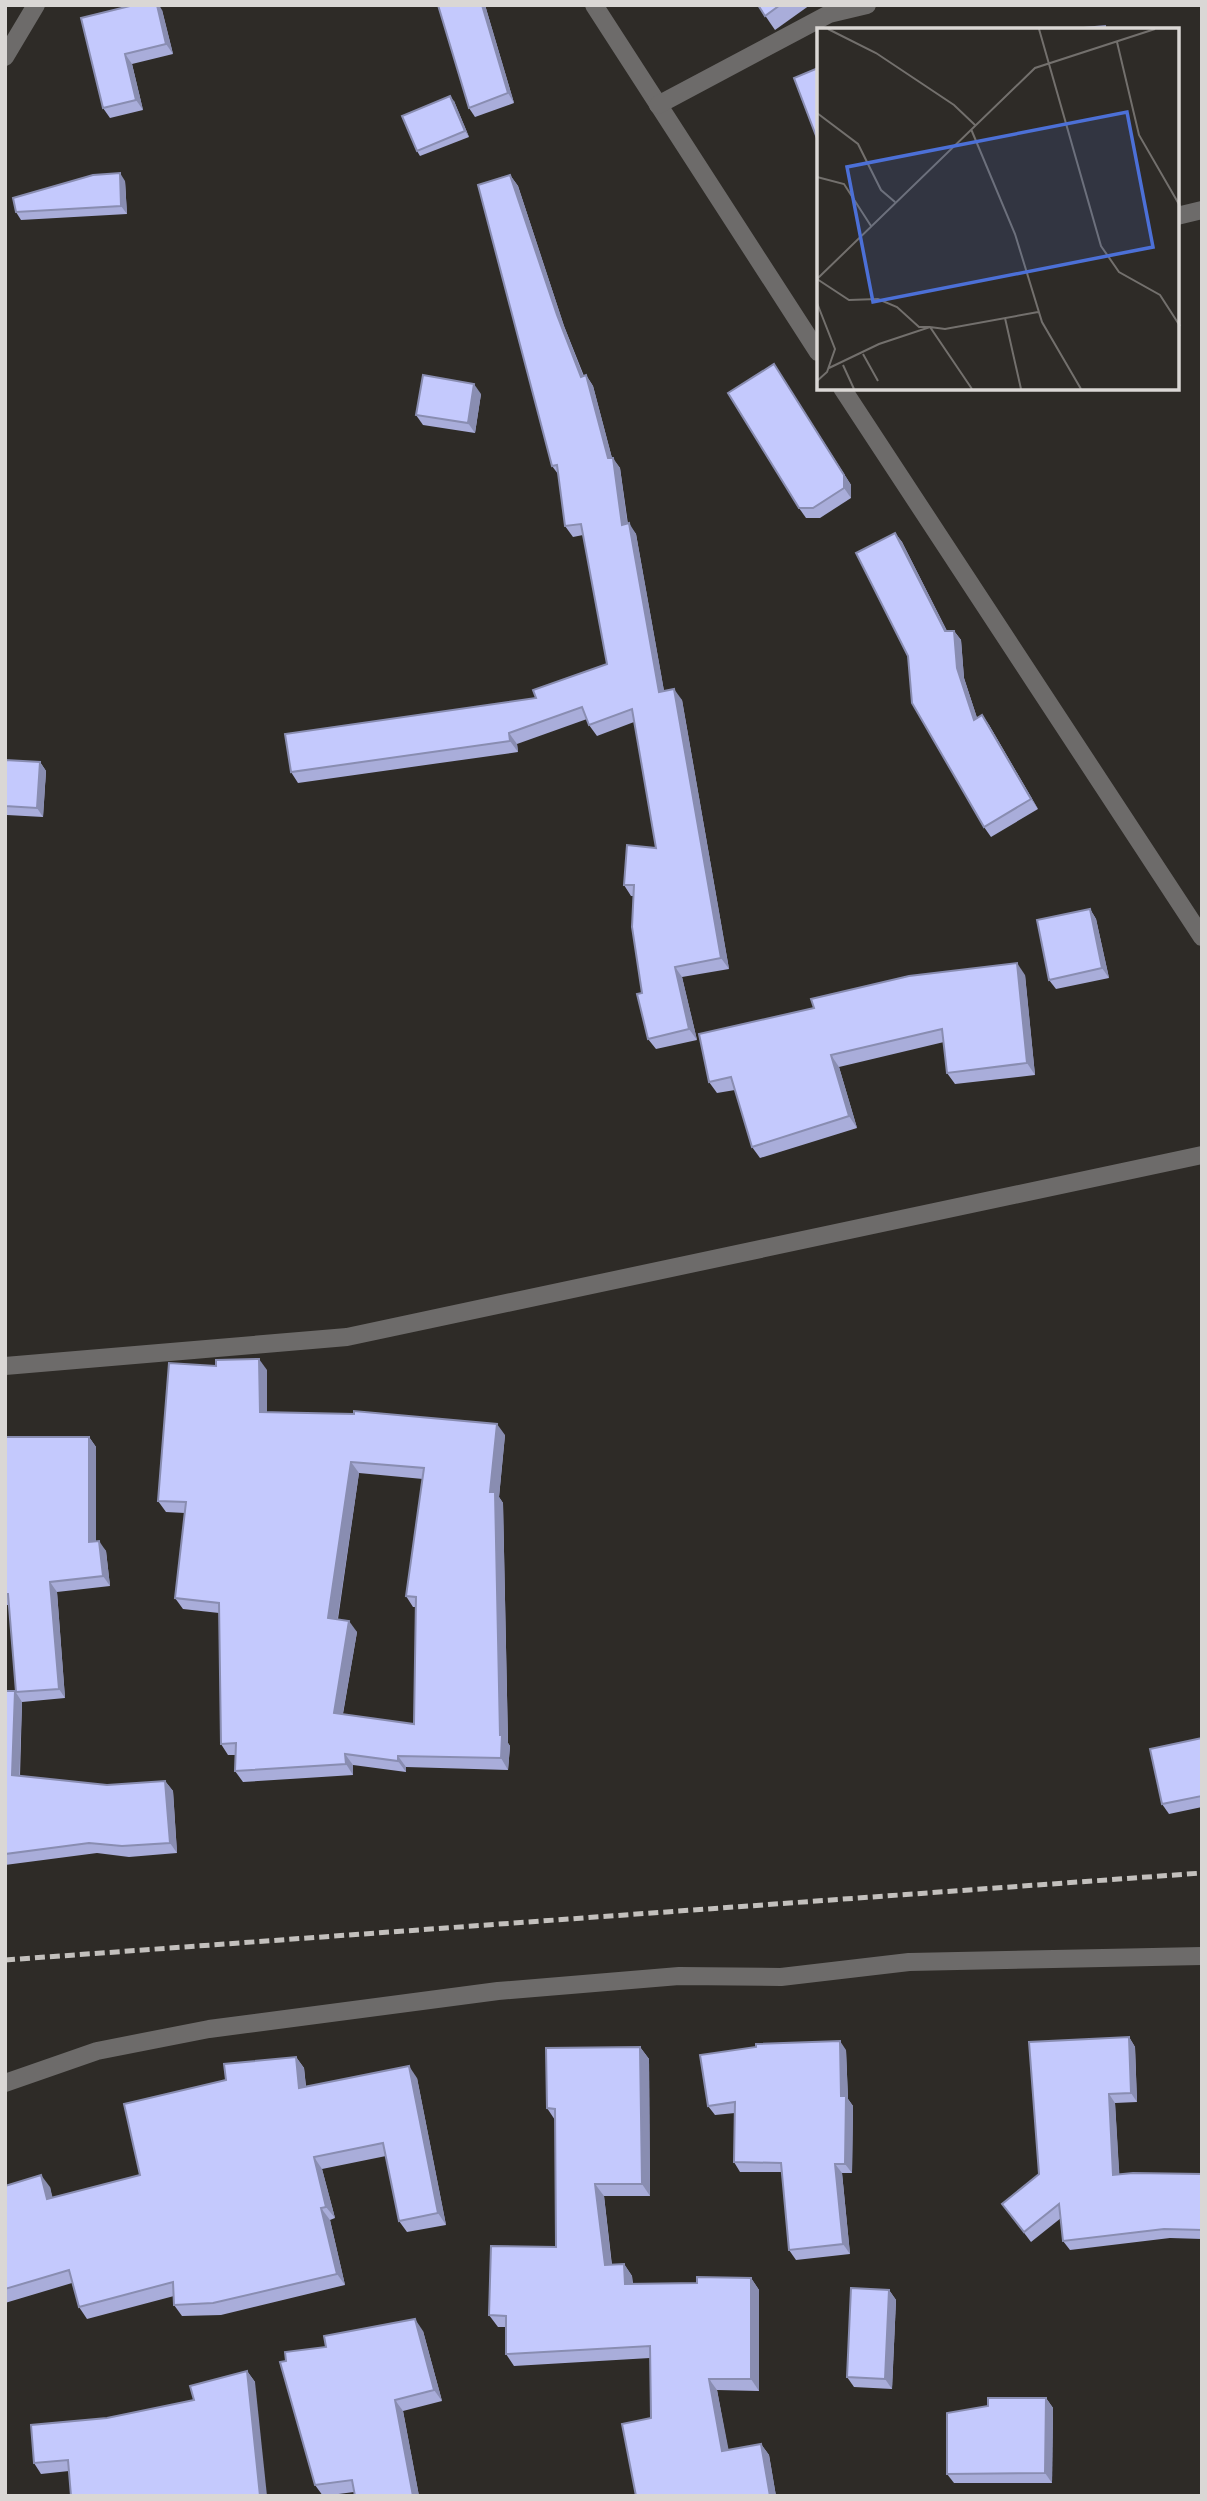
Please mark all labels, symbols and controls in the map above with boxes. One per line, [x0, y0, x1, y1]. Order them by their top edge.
inset map [817, 28, 1179, 390]

